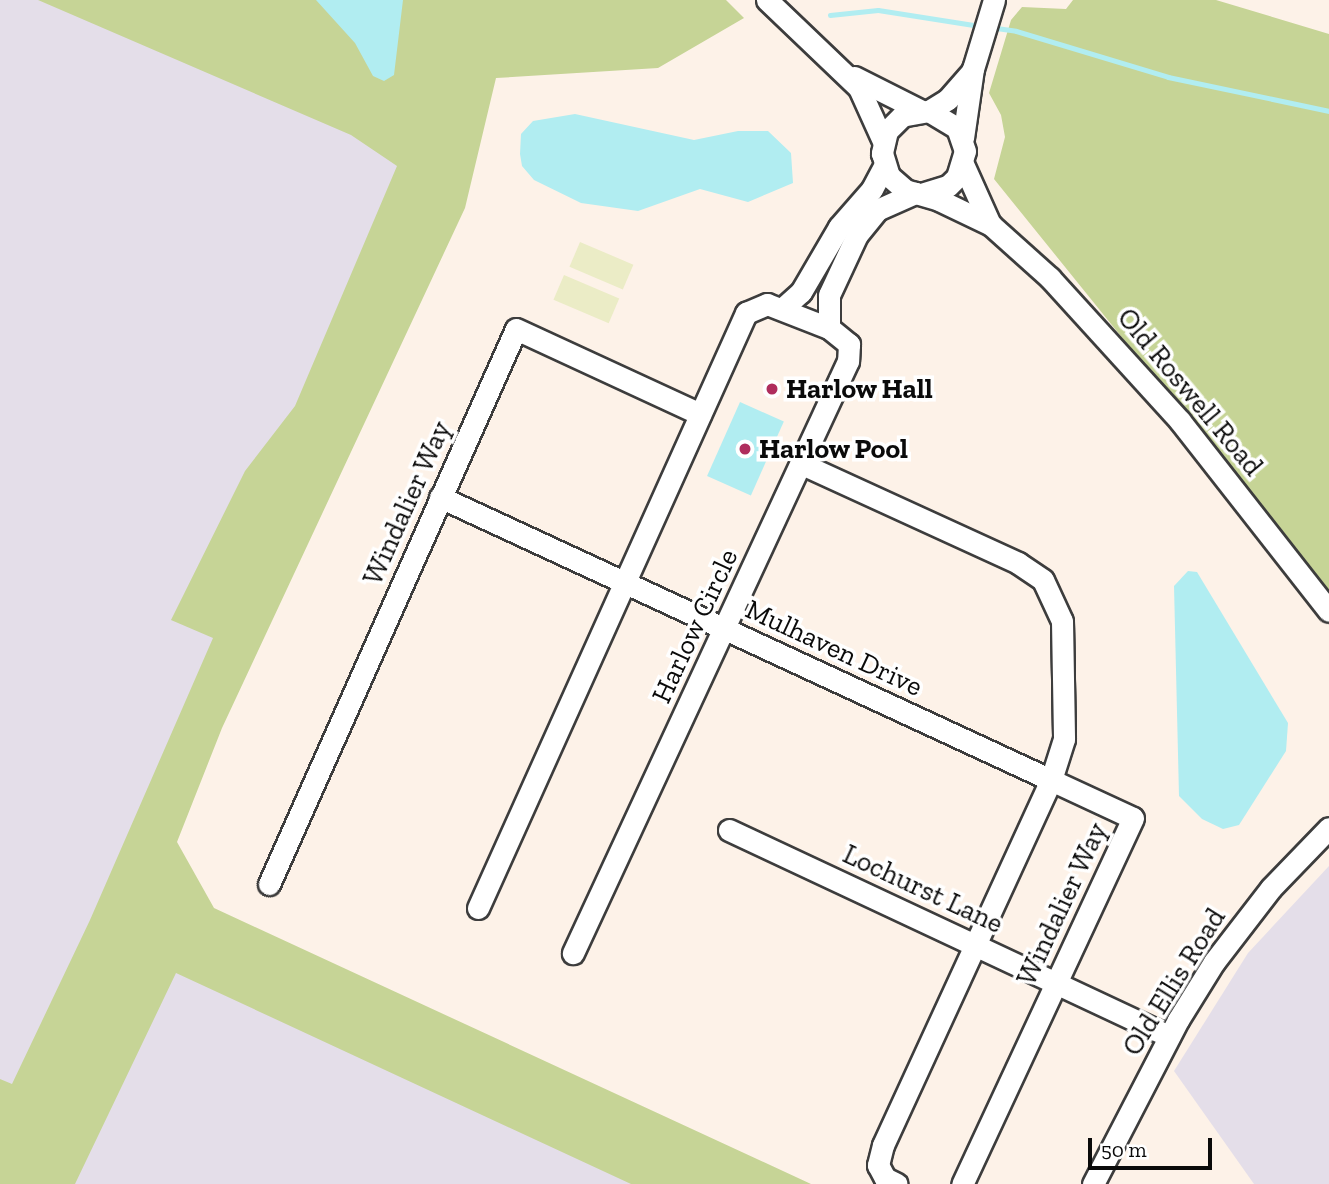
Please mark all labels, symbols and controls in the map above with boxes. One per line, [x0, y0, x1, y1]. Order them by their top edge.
street label: Old Roswell Road [1110, 301, 1270, 483]
place label: Harlow Hall [786, 372, 933, 406]
marker: Harlow Hall [764, 381, 780, 397]
street label: Windalier Way [356, 415, 458, 591]
place label: Harlow Pool [759, 432, 909, 466]
marker: Harlow Pool [737, 441, 753, 457]
street label: Harlow Circle [645, 543, 745, 709]
street label: Mulhaven Drive [740, 592, 928, 704]
street label: Windalier Way [1009, 817, 1115, 991]
street label: Lochurst Lane [838, 837, 1008, 941]
street label: Old Ellis Road [1115, 902, 1233, 1062]
scale bar [1091, 1124, 1215, 1168]
text: 50 m [1101, 1137, 1147, 1162]

